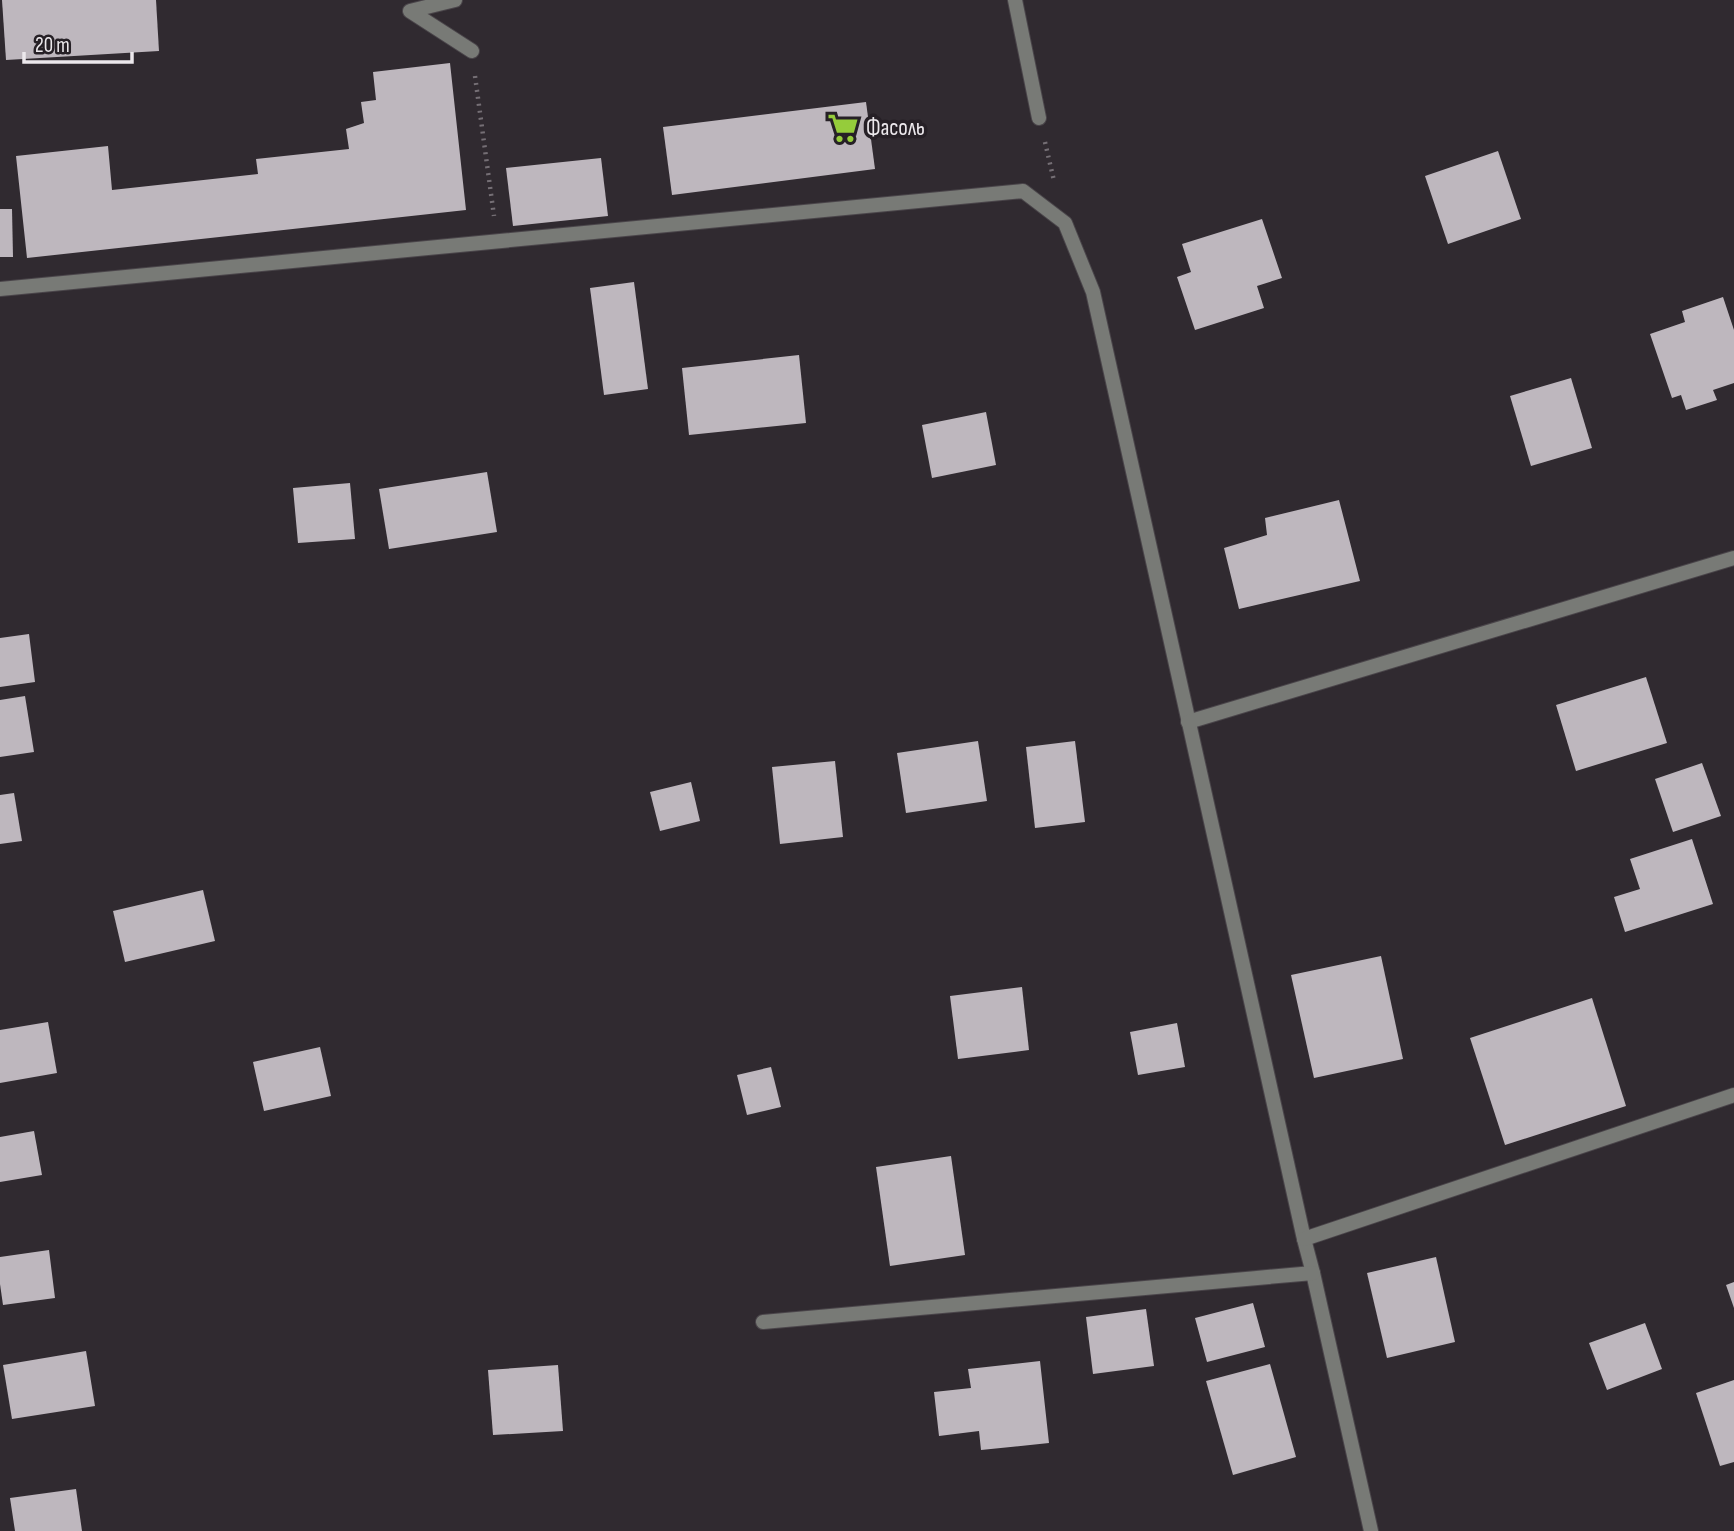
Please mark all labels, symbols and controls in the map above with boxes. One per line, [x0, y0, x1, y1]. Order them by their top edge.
scale bar [24, 21, 133, 65]
text: 20 m [35, 33, 70, 58]
supermarket icon: Фасоль [826, 111, 860, 145]
place label: Фасоль [866, 114, 925, 142]

